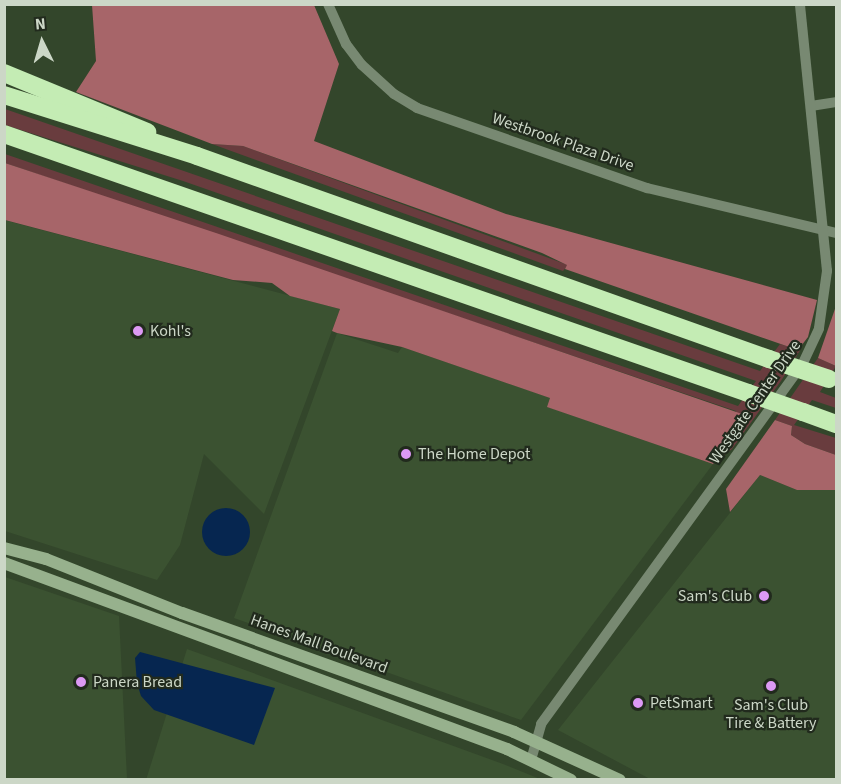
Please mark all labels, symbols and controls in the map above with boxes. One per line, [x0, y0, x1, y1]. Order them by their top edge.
north arrow [12, 12, 72, 72]
text: N [34, 13, 47, 35]
street label: Westbrook Plaza Drive [490, 109, 636, 175]
place label: Kohl's [150, 321, 191, 341]
marker: Kohl's [131, 324, 145, 338]
street label: Westgate Center Drive [705, 336, 805, 468]
place label: The Home Depot [418, 444, 530, 464]
marker: The Home Depot [399, 447, 413, 461]
place label: Sam's Club [678, 586, 752, 606]
marker: Sam's Club [757, 589, 771, 603]
street label: Hanes Mall Boulevard [248, 610, 390, 678]
place label: Panera Bread [93, 672, 182, 692]
marker: Panera Bread [74, 675, 88, 689]
marker: Sam's Club Tire & Battery [764, 679, 778, 693]
place label: PetSmart [650, 693, 713, 713]
place label: Sam's Club Tire & Battery [726, 695, 816, 733]
marker: PetSmart [631, 696, 645, 710]

